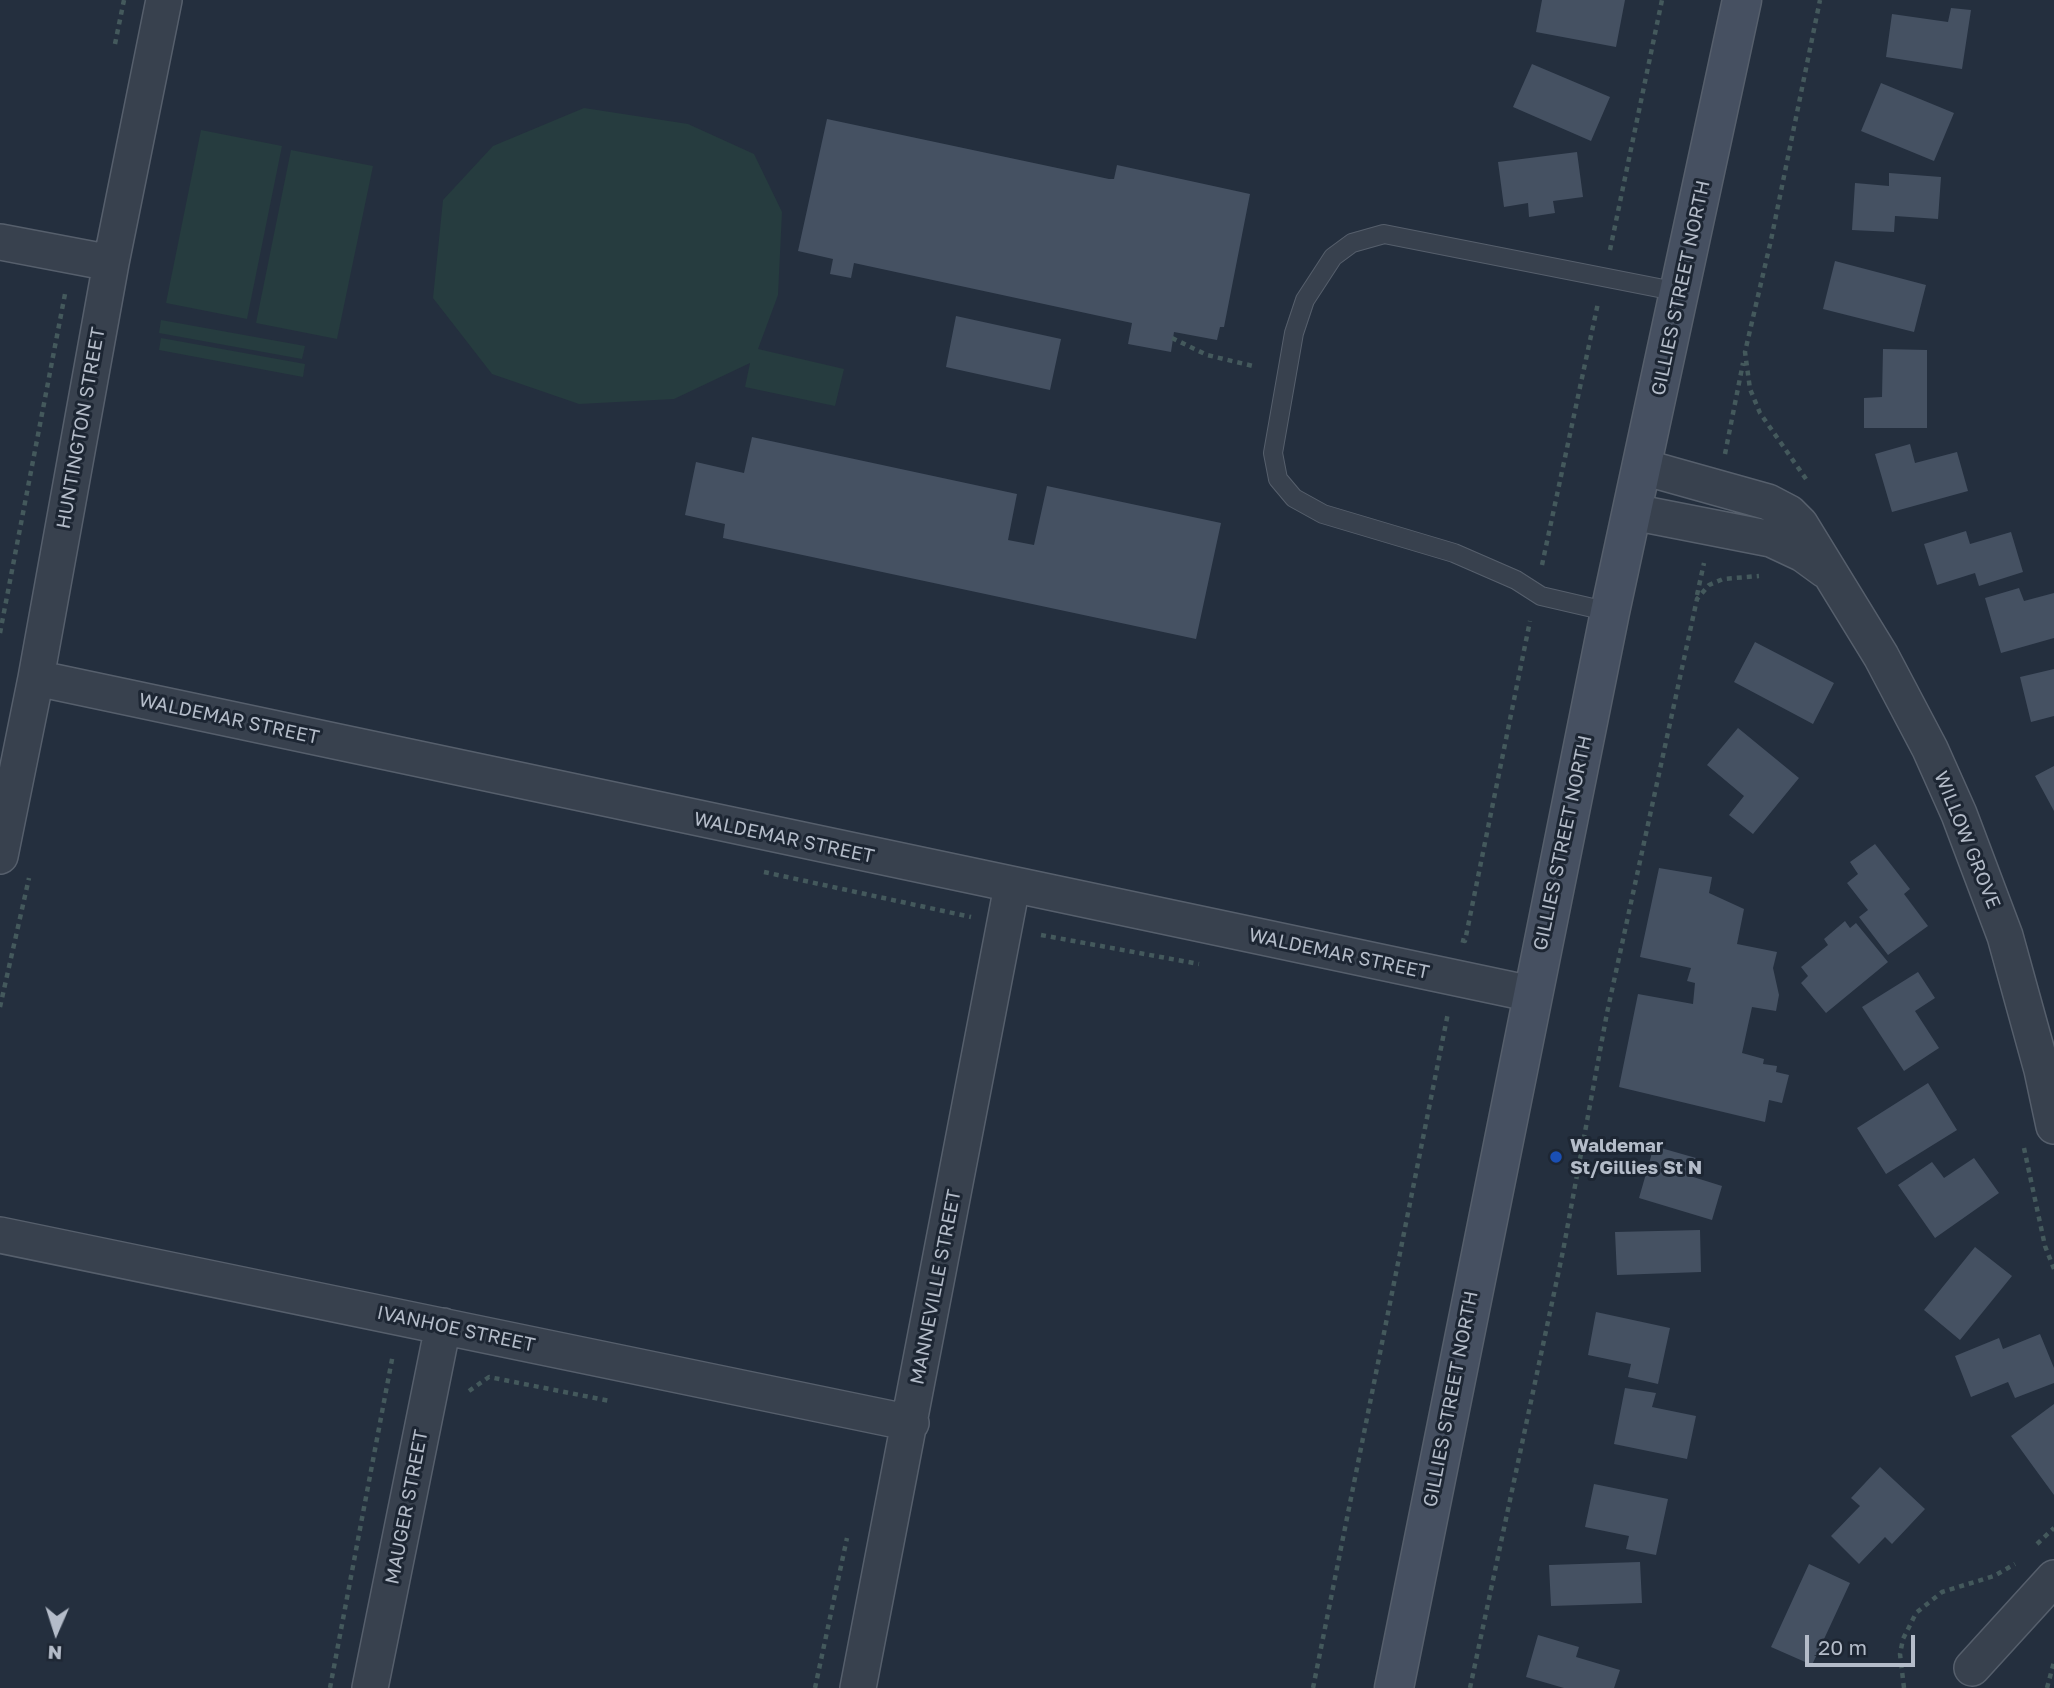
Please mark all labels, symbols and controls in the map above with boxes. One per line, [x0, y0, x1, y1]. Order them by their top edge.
street label: GILLIES STREET NORTH [1647, 178, 1715, 398]
street label: HUNTINGTON STREET [52, 325, 110, 531]
street label: WALDEMAR STREET [137, 689, 321, 749]
street label: GILLIES STREET NORTH [1529, 733, 1597, 953]
street label: WILLOW GROVE [1929, 768, 2005, 912]
street label: WALDEMAR STREET [692, 808, 876, 868]
street label: WALDEMAR STREET [1247, 924, 1431, 984]
place label: Waldemar St/Gillies St N [1570, 1135, 1702, 1179]
marker: Waldemar St/Gillies St N [1548, 1149, 1564, 1165]
street label: MANNEVILLE STREET [906, 1188, 966, 1386]
street label: GILLIES STREET NORTH [1419, 1289, 1483, 1509]
street label: IVANHOE STREET [375, 1301, 537, 1357]
street label: MAUGER STREET [381, 1428, 433, 1586]
north arrow [21, 1597, 91, 1667]
scale bar [1809, 1622, 1919, 1666]
text: 20 m [1818, 1634, 1867, 1660]
text: N [47, 1642, 63, 1665]

